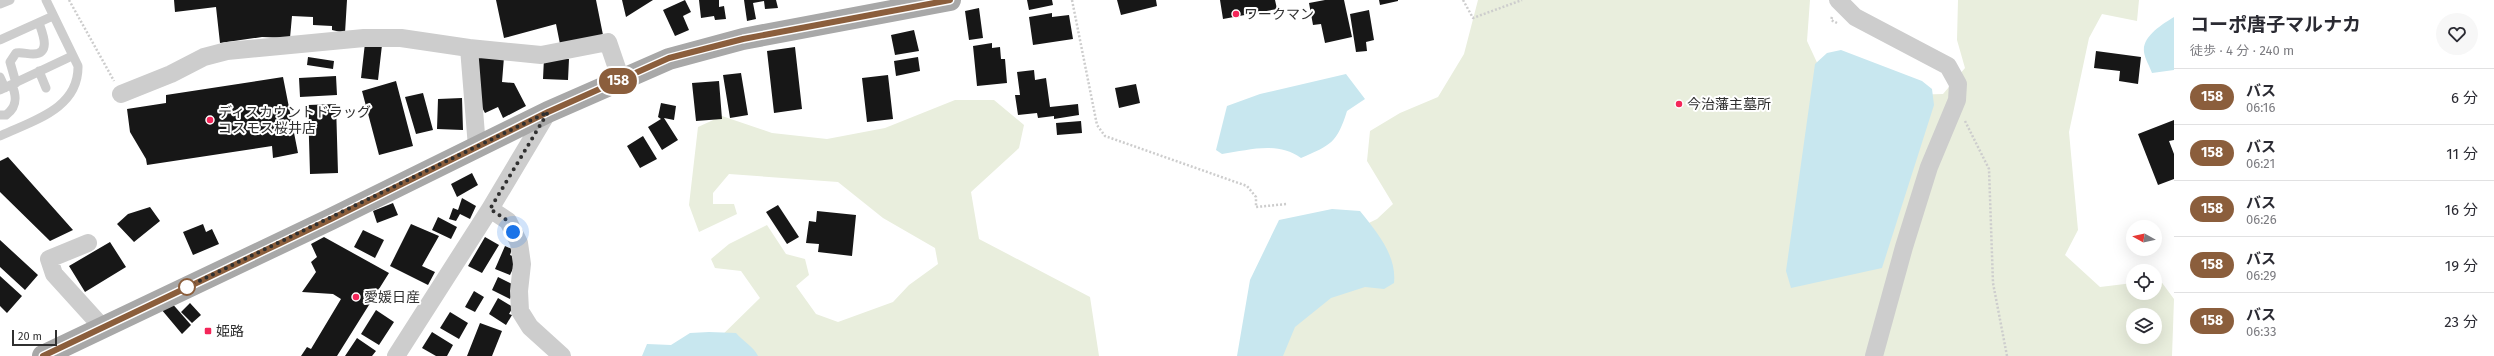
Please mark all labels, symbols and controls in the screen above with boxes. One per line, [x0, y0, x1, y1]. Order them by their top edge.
place label: ワークマン [1244, 6, 1314, 23]
marker: ワークマン [1231, 9, 1241, 19]
text: コーポ唐子マルナカ [2190, 13, 2361, 36]
button: heart [2436, 13, 2478, 55]
text: 徒歩 · 4 分 · 240 m [2190, 43, 2294, 58]
line badge: 158 [595, 68, 641, 94]
text: 158 [607, 72, 629, 89]
text: バス [2246, 82, 2276, 100]
text: 158 [2201, 88, 2223, 105]
text: 6 分 [2451, 89, 2478, 107]
place label: 今治藩主墓所 [1687, 96, 1771, 113]
marker: 今治藩主墓所 [1674, 99, 1684, 109]
text: 06:16 [2246, 100, 2275, 115]
place label: ディスカウントドラッグ コスモス桜井店 [218, 104, 371, 137]
marker: ディスカウントドラッグ コスモス桜井店 [205, 115, 215, 125]
text: バス [2246, 138, 2276, 156]
text: 158 [2201, 144, 2223, 161]
text: 11 分 [2446, 145, 2478, 163]
text: 06:21 [2246, 156, 2275, 171]
text: バス [2246, 194, 2276, 212]
text: 158 [2201, 200, 2223, 217]
text: 16 分 [2445, 201, 2478, 219]
text: 06:26 [2246, 212, 2277, 227]
north arrow [2126, 220, 2162, 256]
map controls [2126, 220, 2162, 344]
your location [503, 222, 523, 242]
text: バス [2246, 250, 2276, 268]
text: 158 [2201, 256, 2223, 273]
text: 19 分 [2445, 257, 2478, 275]
button: locate [2126, 264, 2162, 300]
text: 06:29 [2246, 268, 2276, 283]
unlabelled marker [178, 278, 196, 296]
place label: 愛媛日産 [364, 289, 420, 306]
marker: 愛媛日産 [351, 292, 361, 302]
text: バス [2246, 306, 2276, 324]
button: layers [2126, 308, 2162, 344]
text: 158 [2201, 312, 2223, 329]
text: 23 分 [2444, 313, 2478, 331]
place label: 姫路 [216, 323, 244, 340]
text: 06:33 [2246, 324, 2276, 339]
marker: 姫路 [203, 326, 213, 336]
scale bar [12, 328, 57, 347]
text: 20 m [18, 330, 42, 343]

